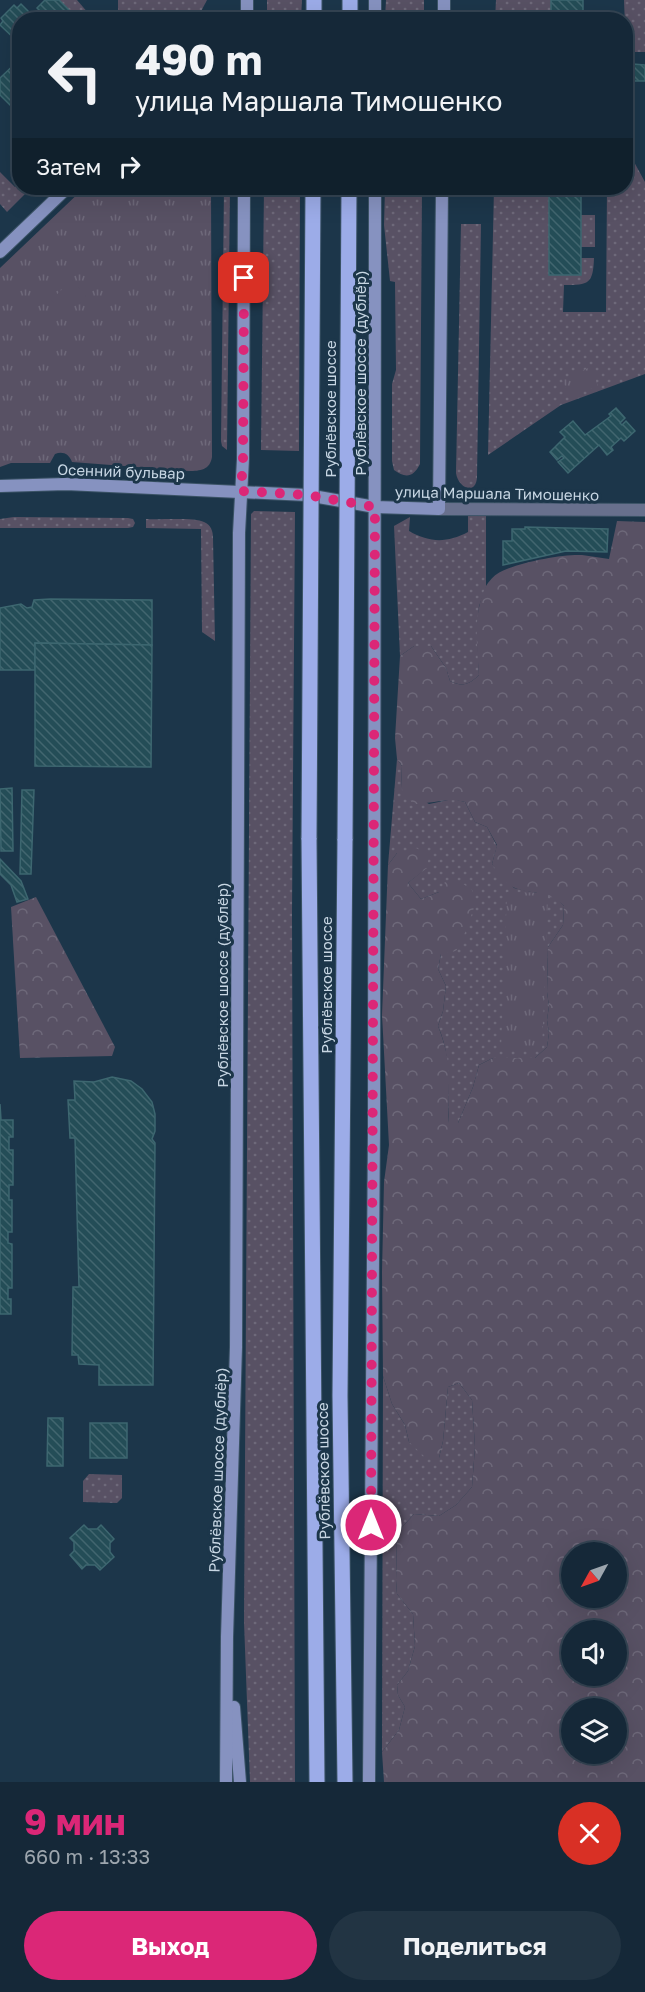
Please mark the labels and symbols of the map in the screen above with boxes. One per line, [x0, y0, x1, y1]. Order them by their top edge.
pin [218, 252, 269, 303]
street label: Рублёвское шоссе (дублёр) [351, 270, 369, 476]
street label: Рублёвское шоссе [321, 340, 339, 478]
street label: Осенний бульвар [57, 460, 185, 482]
street label: улица Маршала Тимошенко [395, 482, 599, 504]
street label: Рублёвское шоссе (дублёр) [213, 882, 231, 1088]
street label: Рублёвское шоссе [317, 916, 335, 1054]
street label: Рублёвское шоссе (дублёр) [204, 1367, 230, 1573]
street label: Рублёвское шоссе [313, 1402, 333, 1540]
position arrow [339, 1493, 403, 1557]
north arrow [561, 1542, 627, 1608]

